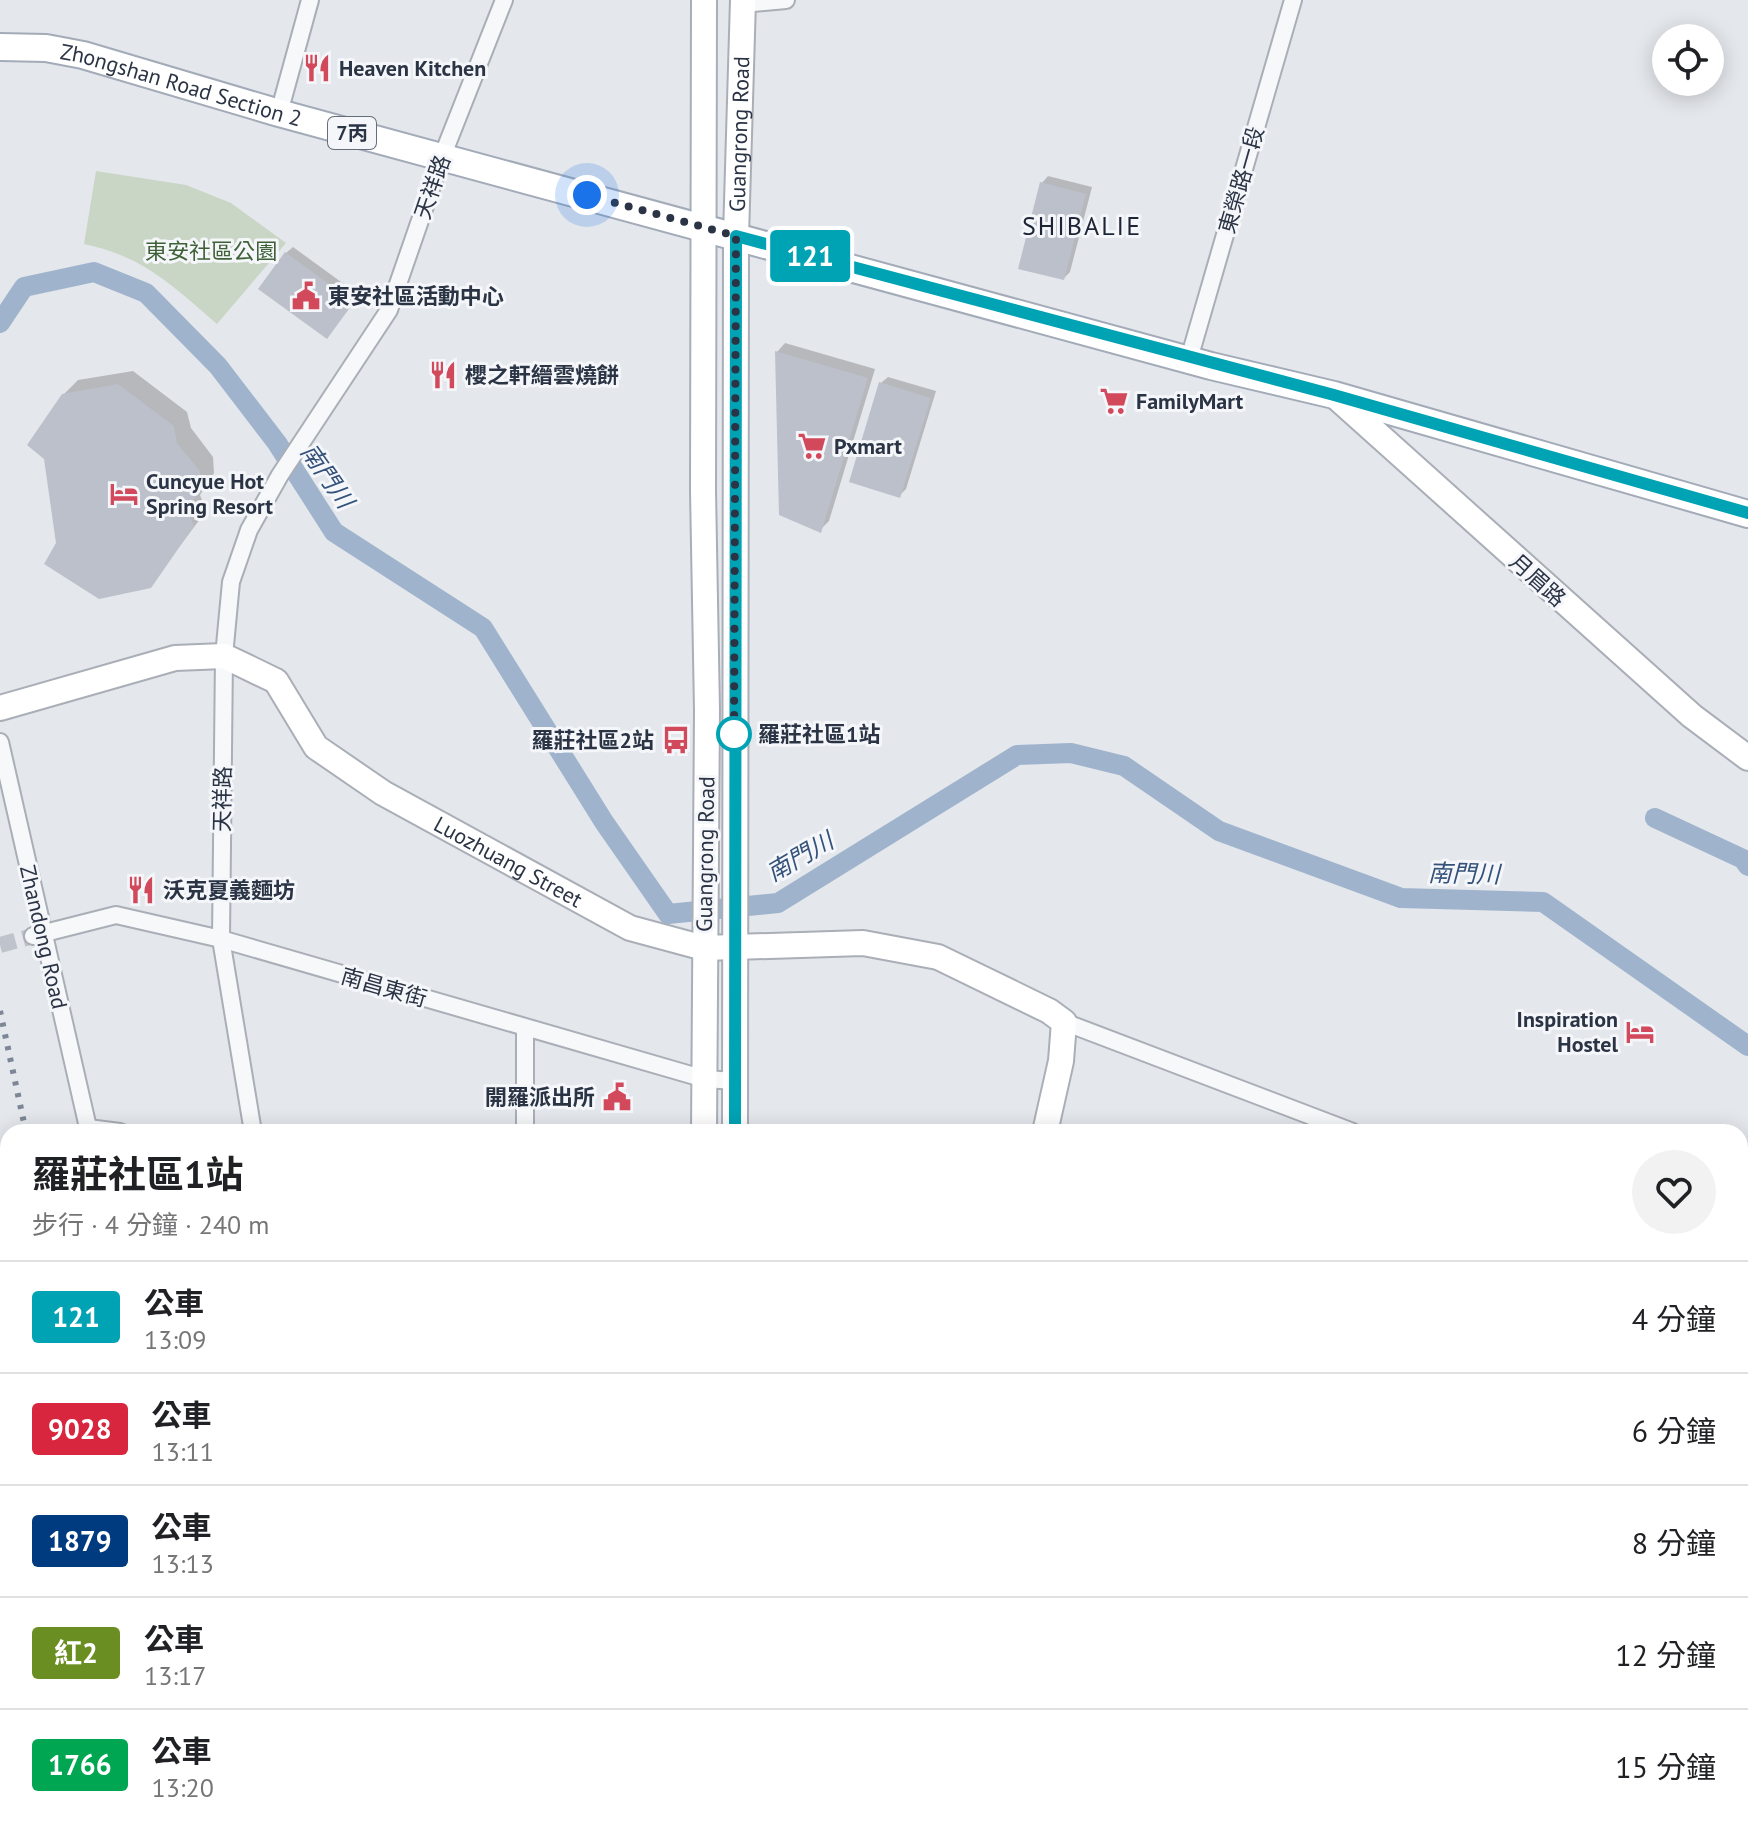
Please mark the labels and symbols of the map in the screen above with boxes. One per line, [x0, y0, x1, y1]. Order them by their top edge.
street label: Zhongshan Road Section 2 [58, 37, 305, 133]
restaurant icon: Heaven Kitchen [302, 53, 332, 83]
place label: Heaven Kitchen [339, 54, 486, 82]
street label: Guangrong Road [723, 56, 755, 212]
road number: 7丙 [328, 117, 376, 149]
street label: 東榮路一段 [1212, 123, 1270, 237]
street label: 天祥路 [408, 151, 456, 223]
your location [567, 175, 607, 215]
district label: SHIBALIE [1022, 209, 1142, 242]
line badge: 121 [764, 230, 856, 282]
park label: 東安社區公園 [145, 237, 277, 265]
public building icon: 東安社區活動中心 [291, 281, 321, 311]
place label: 東安社區活動中心 [328, 282, 504, 310]
restaurant icon: 櫻之軒縉雲燒餅 [428, 360, 458, 390]
place label: 櫻之軒縉雲燒餅 [465, 361, 619, 389]
supermarket icon: FamilyMart [1099, 386, 1129, 416]
place label: FamilyMart [1136, 387, 1244, 415]
supermarket icon: Pxmart [797, 431, 827, 461]
place label: Pxmart [834, 432, 902, 460]
water label: 南門川 [294, 437, 362, 517]
place label: Cuncyue Hot Spring Resort [146, 467, 273, 520]
hotel icon: Cuncyue Hot Spring Resort [109, 479, 139, 509]
street label: 月眉路 [1504, 548, 1572, 612]
marker: 羅莊社區1站 [717, 717, 751, 751]
place label: 羅莊社區1站 [758, 720, 880, 748]
bus stop icon: 羅莊社區2站 [661, 725, 691, 755]
place label: 羅莊社區2站 [532, 726, 654, 754]
street label: 天祥路 [207, 766, 237, 832]
street label: Guangrong Road [690, 776, 720, 932]
street label: Luozhuang Street [429, 810, 588, 914]
water label: 南門川 [761, 824, 841, 888]
water label: 南門川 [1428, 857, 1503, 890]
street label: Zhandong Road [14, 862, 74, 1012]
restaurant icon: 沃克夏義麵坊 [126, 875, 156, 905]
place label: 沃克夏義麵坊 [163, 876, 295, 904]
street label: 南昌東街 [338, 961, 430, 1013]
place label: Inspiration Hostel [1517, 1005, 1619, 1058]
hotel icon: Inspiration Hostel [1625, 1017, 1655, 1047]
public building icon: 開羅派出所 [602, 1082, 632, 1112]
place label: 開羅派出所 [485, 1083, 595, 1111]

